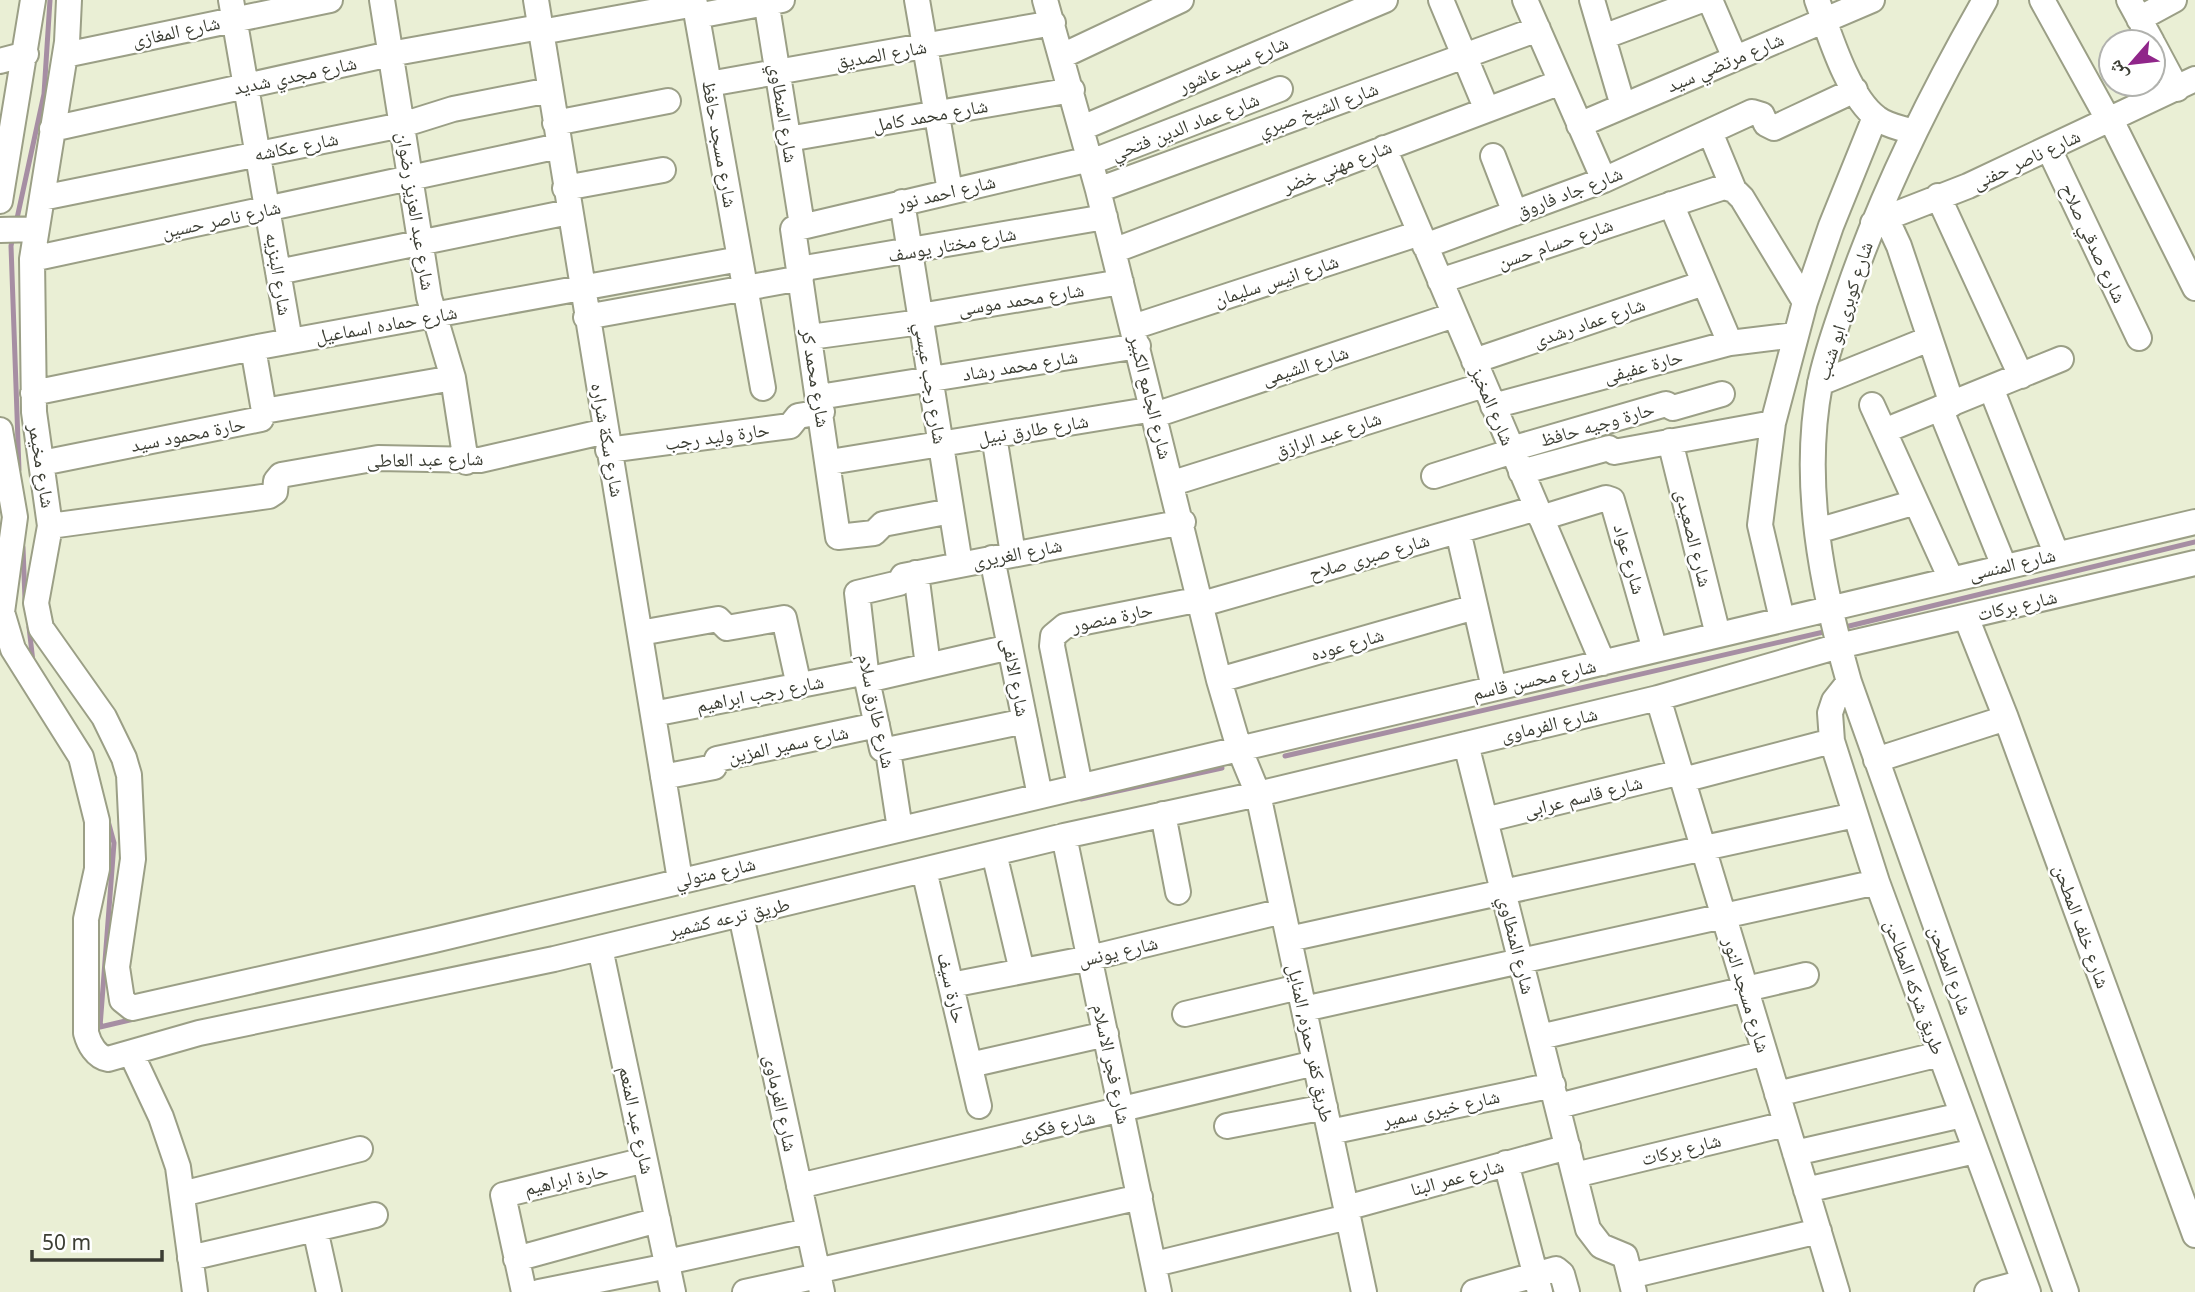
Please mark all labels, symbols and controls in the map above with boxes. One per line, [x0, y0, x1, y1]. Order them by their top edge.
street label: شارع المغازى [130, 9, 222, 53]
street label: شارع مرتضي سيد [1662, 26, 1789, 101]
north arrow [2097, 28, 2167, 98]
street label: شارع سيد عاشور [1173, 29, 1292, 99]
street label: شارع الصديق [833, 33, 929, 75]
street label: شارع مجدي شديد [231, 49, 359, 103]
text: ش [2101, 56, 2133, 86]
street label: شارع المنطاوي [761, 61, 805, 165]
street label: شارع الشيخ صبري [1254, 75, 1383, 146]
street label: شارع مسجد حافظ [696, 78, 744, 210]
street label: شارع عماد الدين فتحي [1107, 86, 1264, 169]
street label: شارع محمد كامل [870, 92, 990, 138]
street label: شارع ناصر حفنى [1968, 123, 2084, 195]
street label: شارع عكاشه [252, 125, 340, 167]
street label: شارع عبد العزيز رضوان [391, 130, 441, 292]
street label: شارع مهني خضر [1278, 133, 1396, 202]
street label: شارع جاد فاروق [1512, 160, 1626, 224]
street label: شارع احمد نور [893, 168, 998, 216]
street label: شارع صدقي صلاح [2052, 179, 2133, 308]
street label: شارع ناصر حسين [159, 194, 283, 244]
street label: شارع حسام حسن [1494, 211, 1617, 276]
street label: شارع مختار يوسف [886, 220, 1018, 268]
street label: شارع البنزيه [260, 231, 298, 317]
street label: شارع كوبرى ابو شنب [1809, 238, 1879, 384]
street label: شارع انيس سليمان [1210, 248, 1342, 312]
street label: شارع محمد موسى [956, 276, 1086, 322]
street label: شارع عماد رشدى [1530, 291, 1648, 353]
street label: شارع حماده اسماعيل [313, 299, 459, 349]
street label: شارع رجب عيسي [906, 320, 953, 446]
street label: شارع محمد كر [795, 326, 837, 429]
street label: شارع الجامع الكبير [1123, 331, 1179, 462]
street label: شارع الشيمى [1258, 339, 1352, 391]
street label: شارع محمد رشاد [960, 343, 1080, 387]
street label: حارة عفيفى [1600, 343, 1686, 389]
street label: شارع المخبز [1464, 362, 1521, 449]
street label: شارع سكة شراره [585, 381, 631, 499]
street label: حارة وجيه حافظ [1537, 395, 1657, 453]
street label: شارع عبد الرازق [1271, 405, 1385, 463]
street label: شارع طارق نبيل [976, 407, 1090, 451]
street label: حارة محمود سيد [129, 410, 247, 458]
street label: حارة وليد رجب [663, 416, 771, 456]
street label: شارع مخيمر [22, 421, 61, 510]
street label: شارع عبد العاطى [366, 445, 484, 473]
street label: شارع الصعيدى [1669, 486, 1719, 590]
street label: شارع عواد [1608, 521, 1652, 597]
street label: شارع صبرى صلاح [1306, 526, 1432, 586]
street label: شارع الغريرى [970, 532, 1064, 574]
street label: شارع المنسى [1966, 541, 2058, 587]
street label: شارع بركات [1974, 583, 2060, 627]
street label: حارة منصور [1068, 596, 1155, 638]
street label: شارع عوده [1307, 621, 1387, 667]
street label: شارع الالفى [996, 635, 1036, 719]
street label: شارع طارق سلام [851, 651, 902, 771]
street label: شارع محسن قاسم [1470, 652, 1598, 706]
street label: شارع رجب ابراهيم [694, 668, 826, 718]
street label: شارع الفرماوى [1498, 700, 1600, 748]
street label: شارع سمير المزين [725, 719, 851, 769]
street label: شارع قاسم عرابى [1521, 769, 1645, 823]
street label: شارع متولي [672, 850, 759, 897]
street label: شارع خلف المطحن [2047, 860, 2117, 992]
street label: طريق ترعه كشمير [665, 890, 792, 944]
street label: شارع المنطاوي [1489, 893, 1542, 998]
street label: طريق شركه المطاحن [1879, 916, 1951, 1058]
street label: شارع المطحن [1923, 922, 1979, 1018]
street label: شارع يونس [1076, 929, 1160, 973]
street label: شارع مسجد النور [1717, 933, 1777, 1056]
street label: حارة سيف [931, 950, 973, 1026]
street label: طريق كفر حمزه, المنايل [1281, 961, 1341, 1125]
street label: شارع فجر الاسلام [1086, 1002, 1137, 1127]
street label: شارع الفرماوى [758, 1052, 804, 1154]
street label: شارع عبد المنعم [613, 1063, 661, 1177]
street label: شارع خيرى سمير [1379, 1083, 1502, 1133]
street label: شارع فكرى [1016, 1104, 1098, 1146]
street label: شارع بركات [1638, 1127, 1724, 1171]
street label: شارع عمر البنا [1407, 1152, 1507, 1202]
street label: حارة ابراهيم [521, 1157, 611, 1201]
scale bar [32, 1218, 161, 1262]
text: 50 m [42, 1228, 91, 1256]

